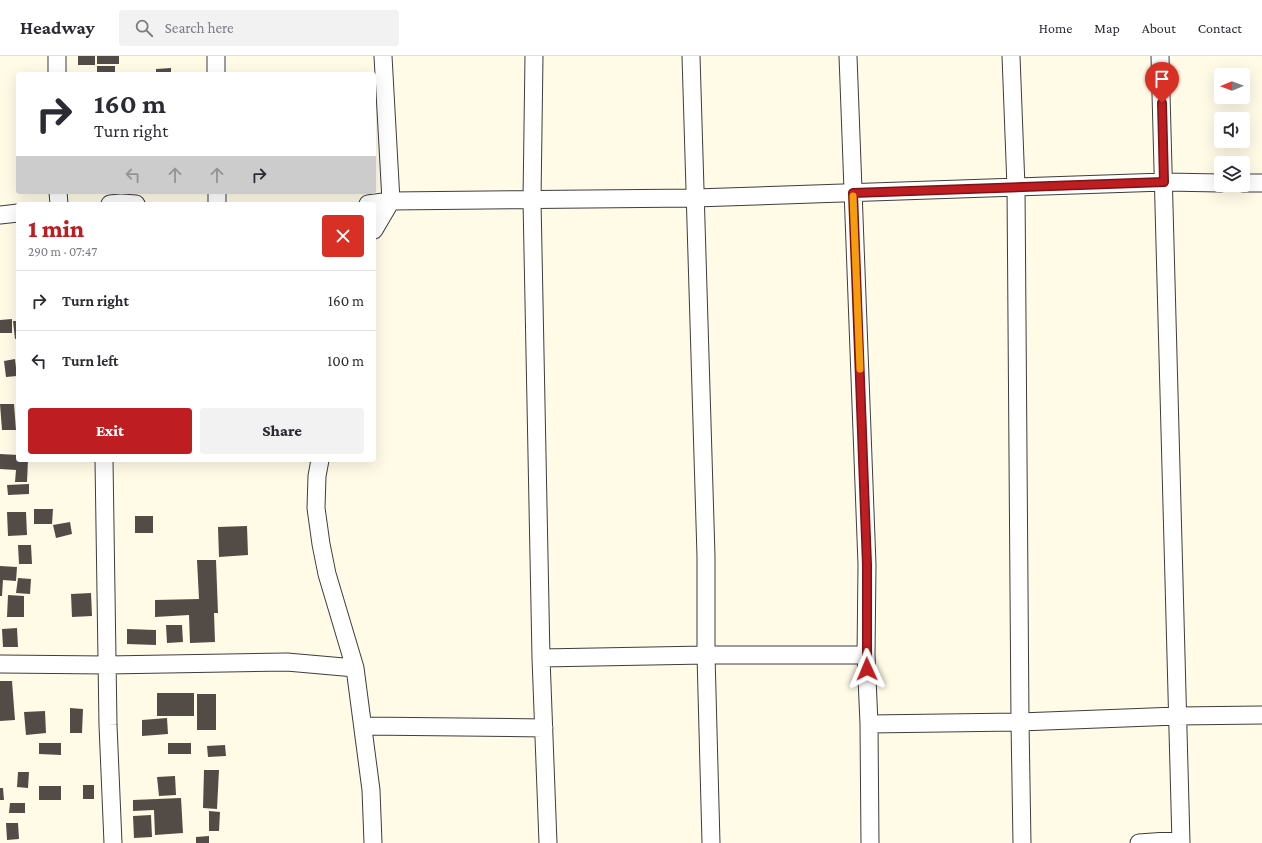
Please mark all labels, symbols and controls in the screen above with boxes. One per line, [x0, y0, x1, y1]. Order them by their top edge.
search box [119, 10, 399, 46]
text: Headway [20, 17, 95, 38]
icon: search [133, 17, 155, 39]
text: Search here [165, 20, 234, 36]
text: Home [1039, 20, 1072, 36]
text: Map [1094, 20, 1120, 36]
text: About [1142, 20, 1176, 36]
text: Contact [1198, 20, 1242, 36]
pin [1145, 62, 1179, 103]
icon: arrive [1151, 68, 1173, 90]
north arrow [1214, 68, 1250, 104]
map controls [1214, 68, 1250, 192]
icon: right [28, 88, 80, 140]
text: 160 m [94, 88, 166, 119]
button: sound [1214, 112, 1250, 148]
text: Turn right [94, 121, 168, 141]
button: layers [1214, 156, 1250, 192]
icon: left [122, 164, 144, 186]
icon: ahead [164, 164, 186, 186]
icon: ahead [206, 164, 228, 186]
icon: right [248, 164, 270, 186]
text: 1 min [28, 215, 84, 242]
button: close [322, 215, 364, 257]
text: 290 m · 07:47 [28, 244, 97, 259]
icon: right [28, 290, 50, 312]
text: Turn right [62, 293, 129, 309]
text: 160 m [328, 293, 364, 309]
icon: left [28, 350, 50, 372]
text: Turn left [62, 353, 118, 369]
text: 100 m [327, 353, 364, 369]
button: Exit [28, 408, 192, 454]
button: Share [200, 408, 364, 454]
position arrow [846, 648, 888, 690]

